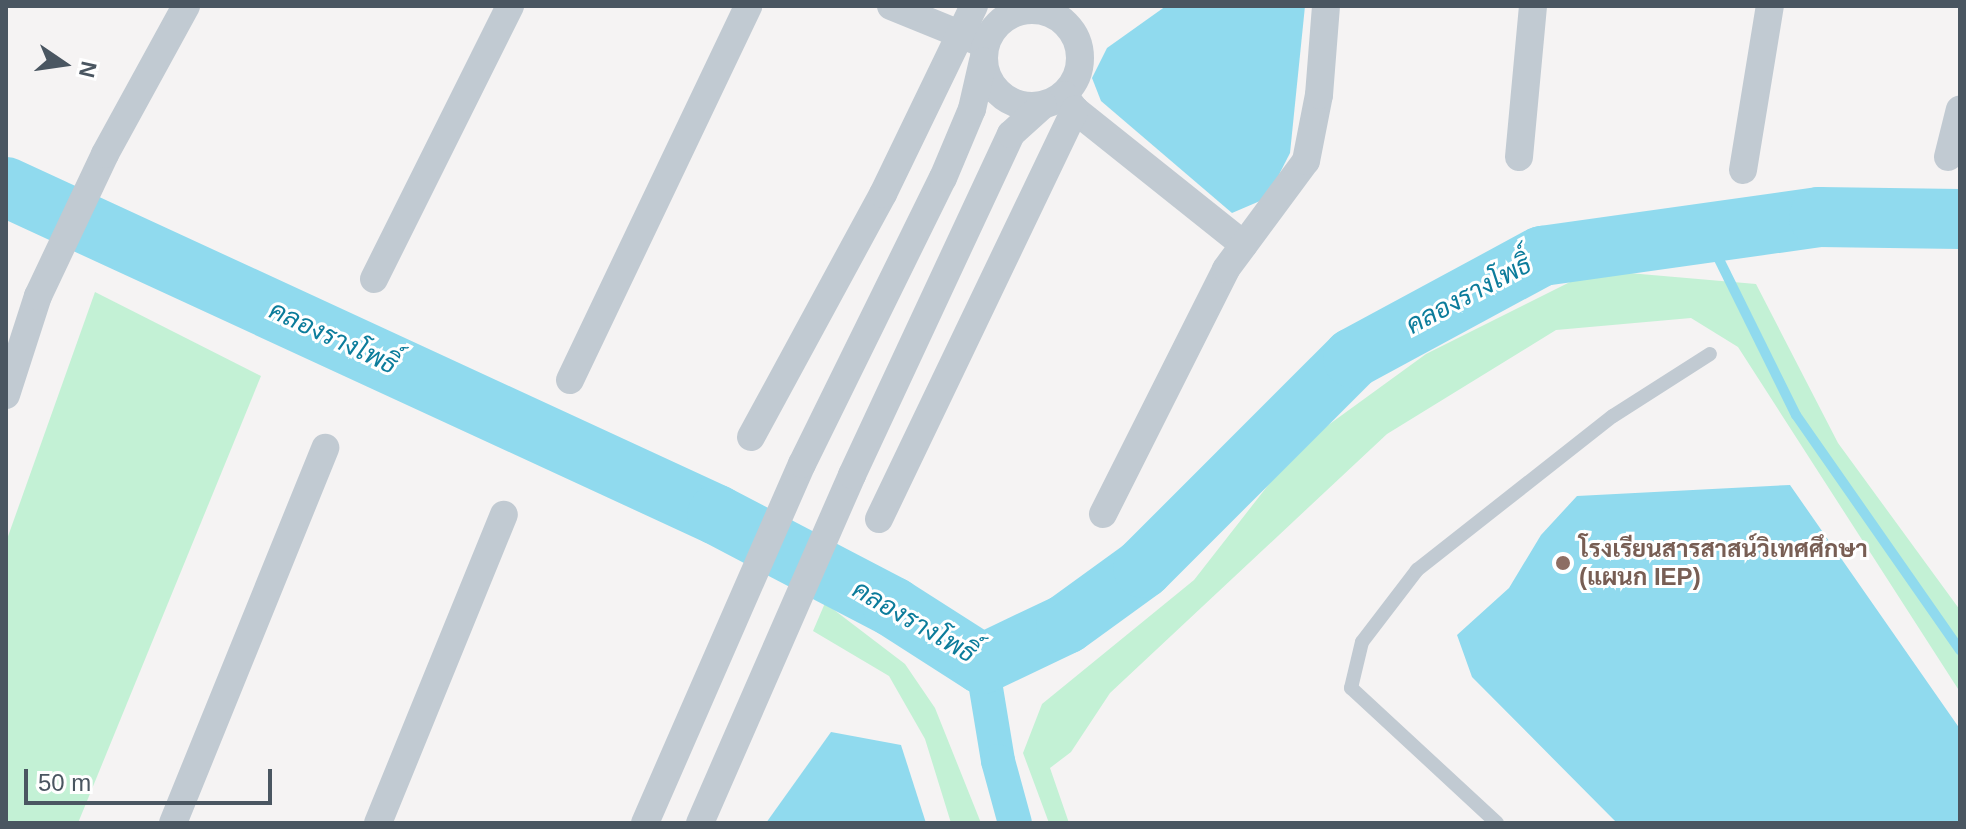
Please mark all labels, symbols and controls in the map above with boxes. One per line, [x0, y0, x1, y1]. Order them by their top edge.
north arrow [24, 24, 104, 104]
text: N [74, 59, 102, 80]
water label: คลองรางโพธิ์ [1401, 249, 1537, 341]
water label: คลองรางโพธิ์ [264, 295, 402, 381]
place label: โรงเรียนสารสาสน์วิเทศศึกษา (แผนก IEP) [1579, 535, 1868, 591]
marker: โรงเรียนสารสาสน์วิเทศศึกษา (แผนก IEP) [1554, 554, 1572, 572]
water label: คลองรางโพธิ์ [847, 574, 981, 670]
scale bar [28, 753, 276, 803]
text: 50 m [38, 769, 91, 796]

